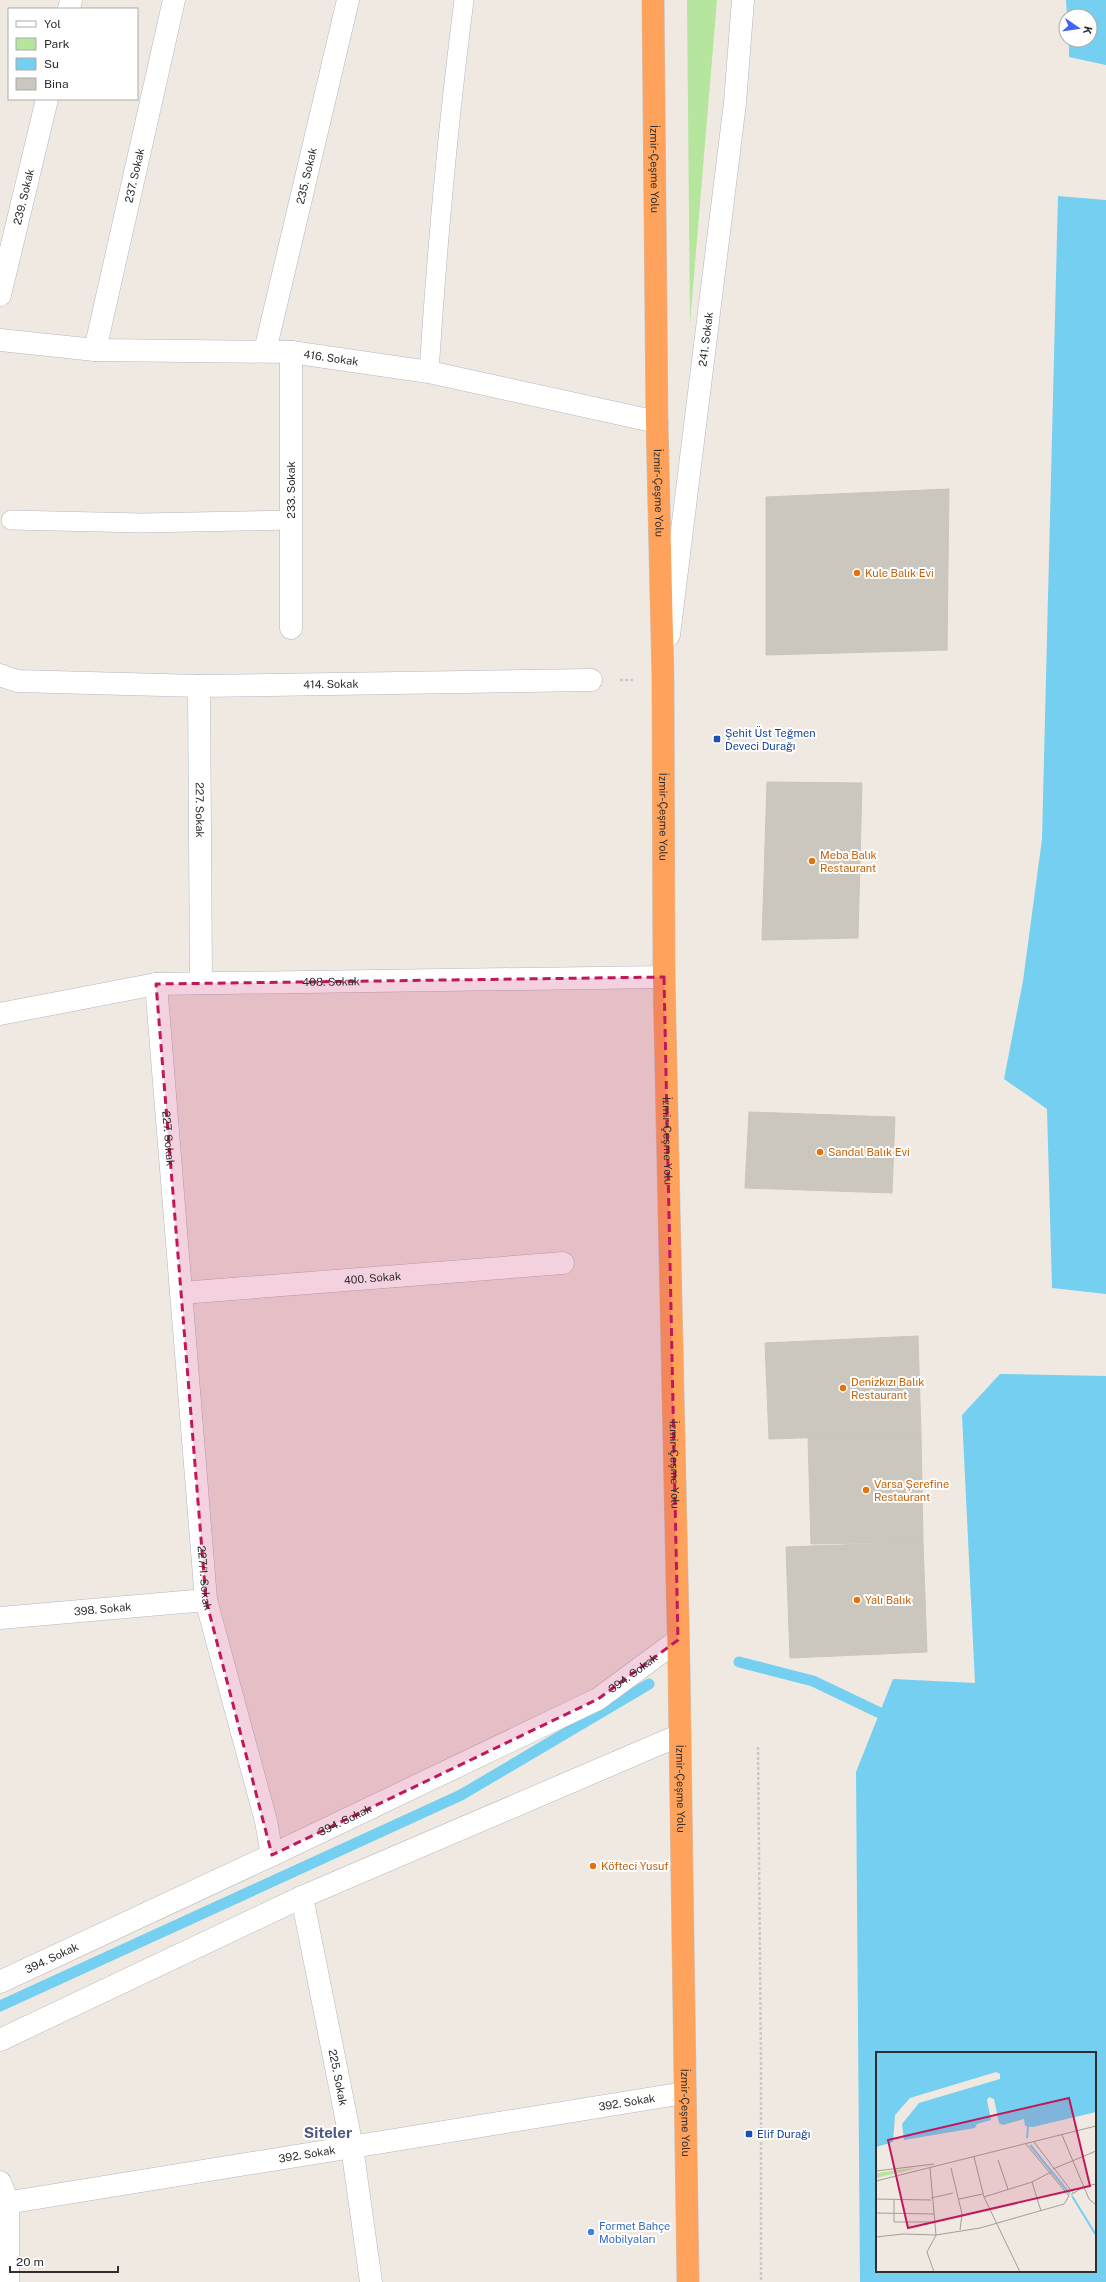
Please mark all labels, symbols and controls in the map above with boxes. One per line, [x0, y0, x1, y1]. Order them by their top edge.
legend [8, 8, 138, 100]
north arrow [1058, 8, 1098, 48]
text: Yol [44, 17, 61, 31]
text: K [1081, 25, 1094, 36]
text: Park [44, 37, 70, 51]
text: Su [44, 57, 59, 71]
text: Bina [44, 77, 69, 91]
street label: İzmir-Çeşme Yolu [647, 125, 661, 213]
street label: 235. Sokak [294, 146, 319, 205]
street label: 237. Sokak [122, 147, 146, 204]
street label: 239. Sokak [11, 168, 36, 226]
street label: 241. Sokak [696, 311, 715, 367]
street label: 416. Sokak [303, 348, 359, 368]
street label: İzmir-Çeşme Yolu [651, 449, 666, 537]
street label: 233. Sokak [285, 461, 297, 519]
place label: Kule Balık Evi [865, 567, 934, 579]
marker: Kule Balık Evi [852, 568, 862, 578]
street label: 414. Sokak [303, 678, 359, 690]
place label: Şehit Üst Teğmen Deveci Durağı [725, 726, 816, 752]
marker: Şehit Üst Teğmen Deveci Durağı [712, 734, 722, 744]
street label: İzmir-Çeşme Yolu [656, 773, 670, 861]
street label: 227. Sokak [194, 782, 206, 838]
place label: Meba Balık Restaurant [820, 849, 877, 874]
marker: Meba Balık Restaurant [807, 856, 817, 866]
street label: 408. Sokak [302, 975, 360, 988]
street label: İzmir-Çeşme Yolu [660, 1097, 675, 1185]
street label: 227. Sokak [160, 1110, 177, 1167]
place label: Sandal Balık Evi [828, 1146, 910, 1158]
marker: Sandal Balık Evi [815, 1147, 825, 1157]
street label: 400. Sokak [343, 1270, 401, 1286]
place label: Denizkızı Balık Restaurant [851, 1376, 924, 1401]
marker: Denizkızı Balık Restaurant [838, 1383, 848, 1393]
street label: İzmir-Çeşme Yolu [667, 1421, 682, 1509]
place label: Varsa Şerefine Restaurant [874, 1478, 949, 1503]
marker: Varsa Şerefine Restaurant [861, 1485, 871, 1495]
street label: 227/1. Sokak [196, 1545, 215, 1612]
place label: Yalı Balık [865, 1594, 911, 1606]
marker: Yalı Balık [852, 1595, 862, 1605]
street label: 398. Sokak [73, 1601, 132, 1618]
street label: 394. Sokak [606, 1651, 660, 1695]
street label: İzmir-Çeşme Yolu [674, 1745, 687, 1833]
street label: 394. Sokak [316, 1802, 373, 1838]
place label: Köfteci Yusuf [601, 1860, 669, 1872]
marker: Köfteci Yusuf [588, 1861, 598, 1871]
street label: 394. Sokak [23, 1940, 80, 1976]
street label: 225. Sokak [327, 2048, 350, 2107]
inset map [876, 2052, 1096, 2272]
street label: İzmir-Çeşme Yolu [678, 2069, 692, 2157]
street label: 392. Sokak [598, 2092, 656, 2113]
district label: Siteler [304, 2124, 352, 2141]
place label: Elif Durağı [757, 2128, 811, 2140]
marker: Elif Durağı [744, 2129, 754, 2139]
street label: 392. Sokak [278, 2144, 336, 2165]
place label: Formet Bahçe Mobilyaları [599, 2220, 670, 2245]
marker: Formet Bahçe Mobilyaları [586, 2227, 596, 2237]
scale bar [10, 2248, 118, 2274]
text: 20 m [16, 2255, 44, 2269]

